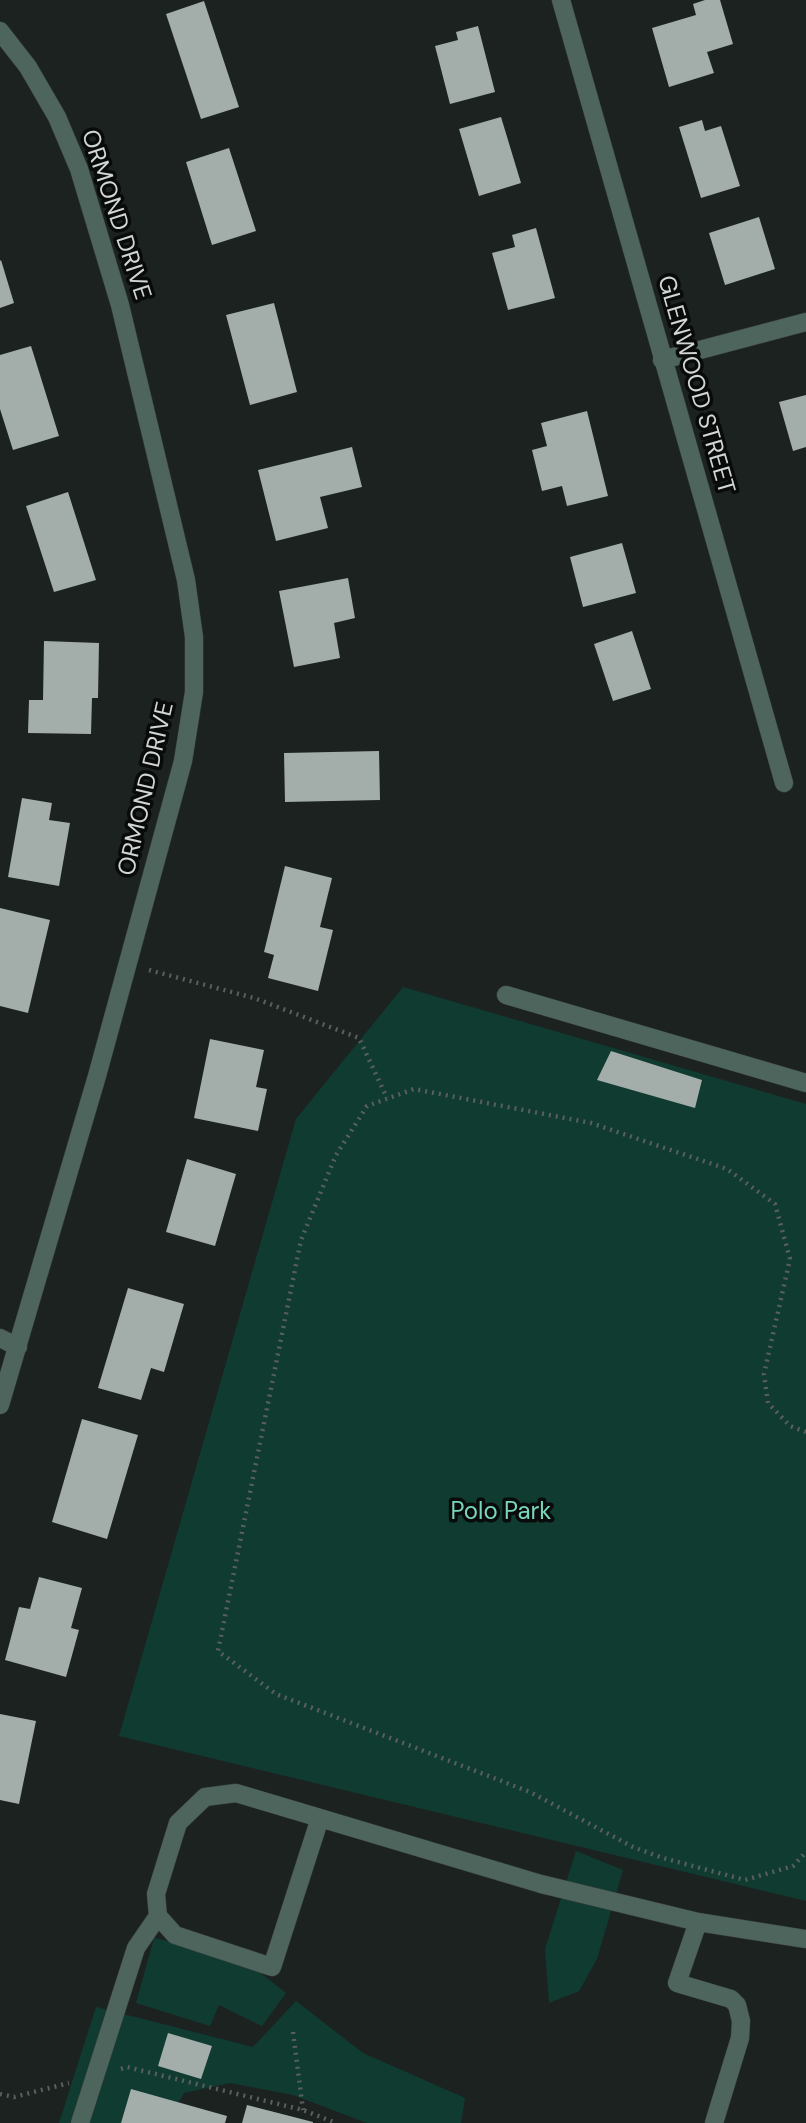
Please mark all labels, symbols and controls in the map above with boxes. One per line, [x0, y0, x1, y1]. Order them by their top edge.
street label: ORMOND DRIVE [74, 126, 156, 304]
street label: GLENWOOD STREET [650, 273, 740, 497]
street label: ORMOND DRIVE [113, 699, 181, 879]
park label: Polo Park [451, 1499, 551, 1527]

